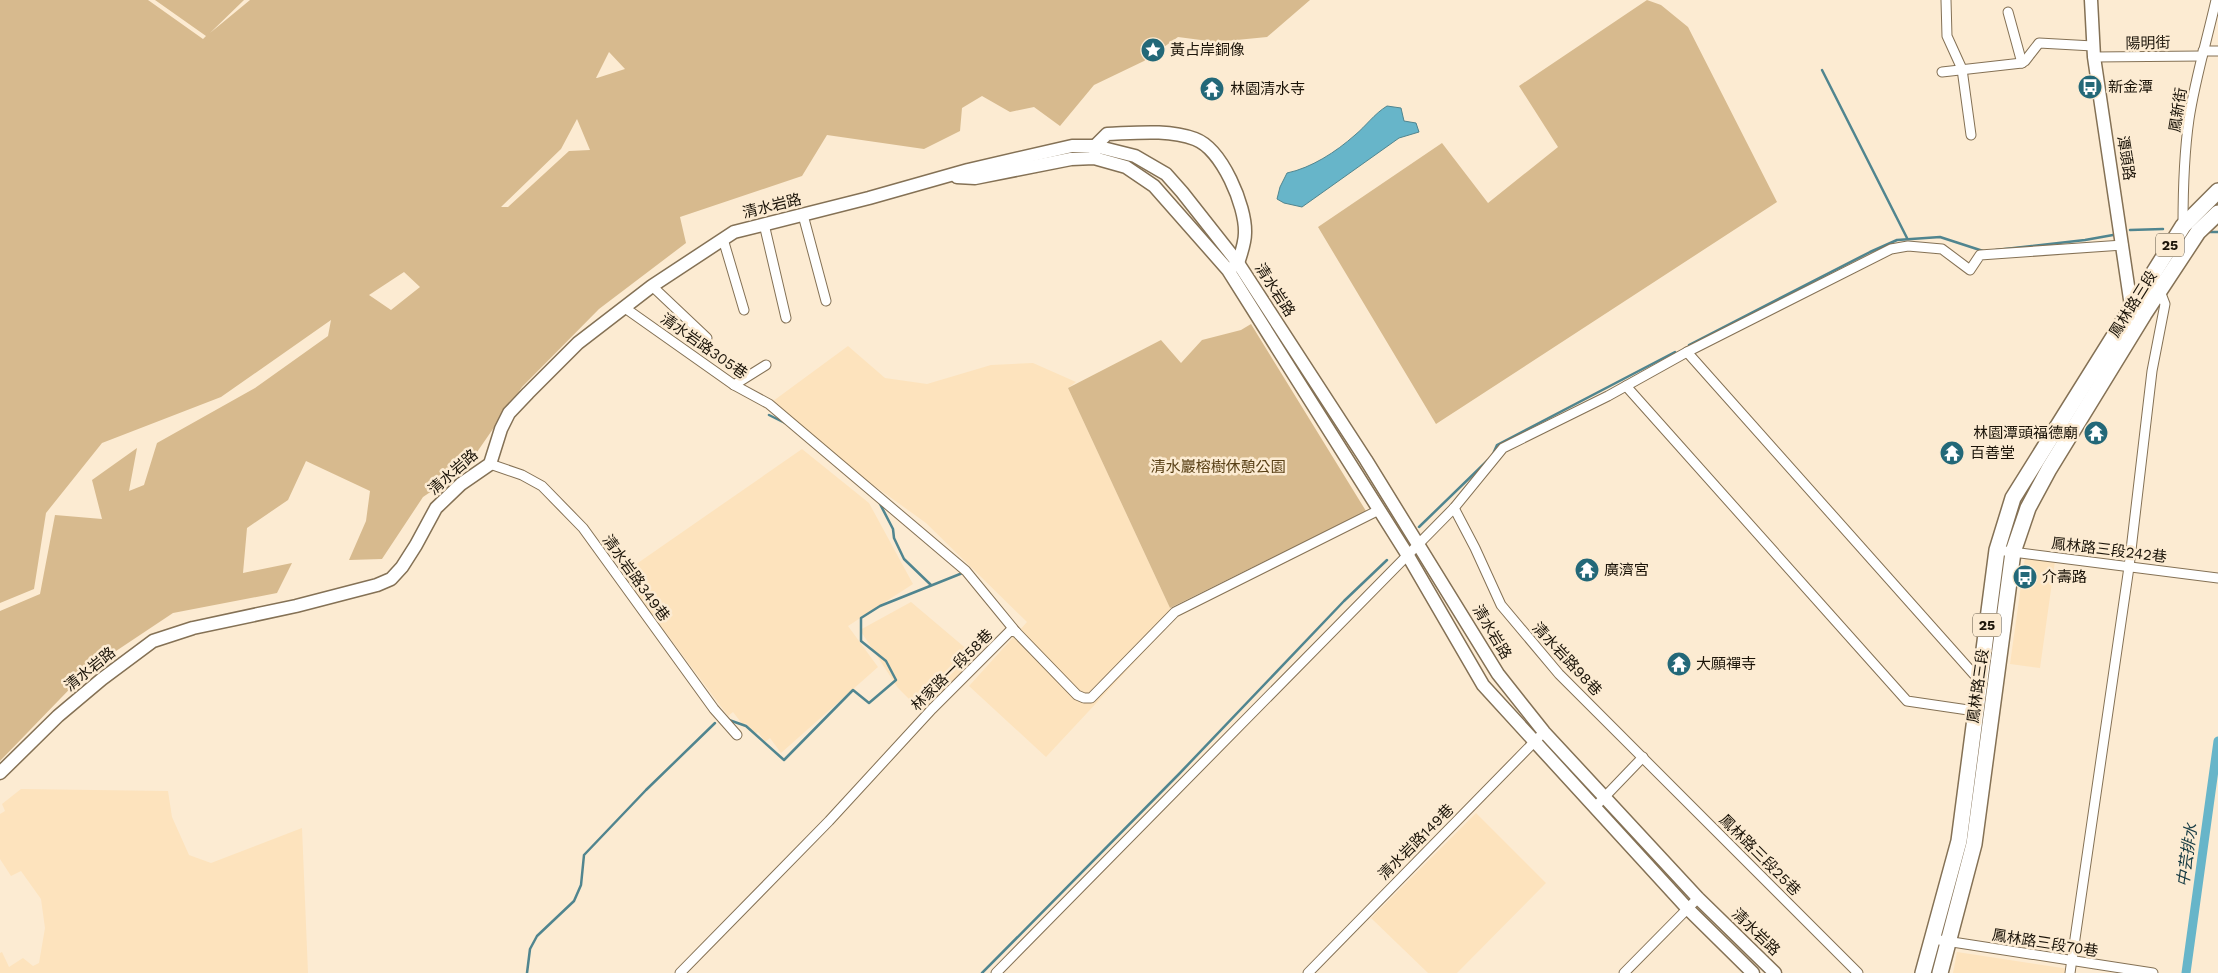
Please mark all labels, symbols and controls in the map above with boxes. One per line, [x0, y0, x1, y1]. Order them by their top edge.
street label: 陽明街 [2125, 34, 2171, 52]
place icon: 黃占岸銅像 [1140, 37, 1166, 63]
place label: 黃占岸銅像 [1170, 41, 1245, 59]
bus stop icon: 新金潭 [2077, 74, 2103, 100]
temple icon: 林園清水寺 [1199, 76, 1225, 102]
place label: 新金潭 [2108, 78, 2153, 96]
place label: 林園清水寺 [1230, 80, 1305, 98]
street label: 鳳新街 [2166, 86, 2190, 134]
street label: 潭頭路 [2114, 134, 2138, 182]
street label: 清水岩路 [741, 190, 803, 222]
road number: 25 [2156, 234, 2184, 256]
street label: 清水岩路 [1251, 260, 1299, 320]
street label: 鳳林路三段 [2105, 267, 2161, 341]
street label: 清水岩路305巷 [657, 309, 751, 383]
temple icon: 林園潭頭福德廟 [2083, 420, 2109, 446]
place label: 林園潭頭福德廟 [1973, 424, 2078, 442]
temple icon: 百善堂 [1939, 440, 1965, 466]
place label: 百善堂 [1970, 444, 2015, 462]
street label: 清水岩路 [424, 446, 482, 498]
park label: 清水巖榕樹休憩公園 [1150, 458, 1286, 476]
street label: 清水岩路349巷 [599, 531, 673, 625]
street label: 鳳林路三段242巷 [2050, 534, 2168, 566]
temple icon: 廣濟宮 [1574, 557, 1600, 583]
place label: 廣濟宮 [1604, 561, 1649, 579]
bus stop icon: 介壽路 [2012, 564, 2038, 590]
place label: 介壽路 [2042, 568, 2087, 586]
street label: 清水岩路 [1469, 602, 1515, 662]
road number: 25 [1973, 614, 2001, 636]
street label: 清水岩路98巷 [1529, 619, 1605, 699]
street label: 林家路一段58巷 [907, 625, 997, 715]
street label: 清水岩路 [61, 643, 119, 695]
street label: 鳳林路三段 [1964, 648, 1992, 724]
temple icon: 大願禪寺 [1666, 651, 1692, 677]
place label: 大願禪寺 [1696, 655, 1756, 673]
street label: 清水岩路149巷 [1375, 801, 1457, 883]
street label: 鳳林路三段25巷 [1716, 811, 1804, 899]
water label: 中芸排水 [2173, 821, 2201, 888]
street label: 清水岩路 [1728, 905, 1784, 959]
street label: 鳳林路三段70巷 [1991, 926, 2099, 960]

